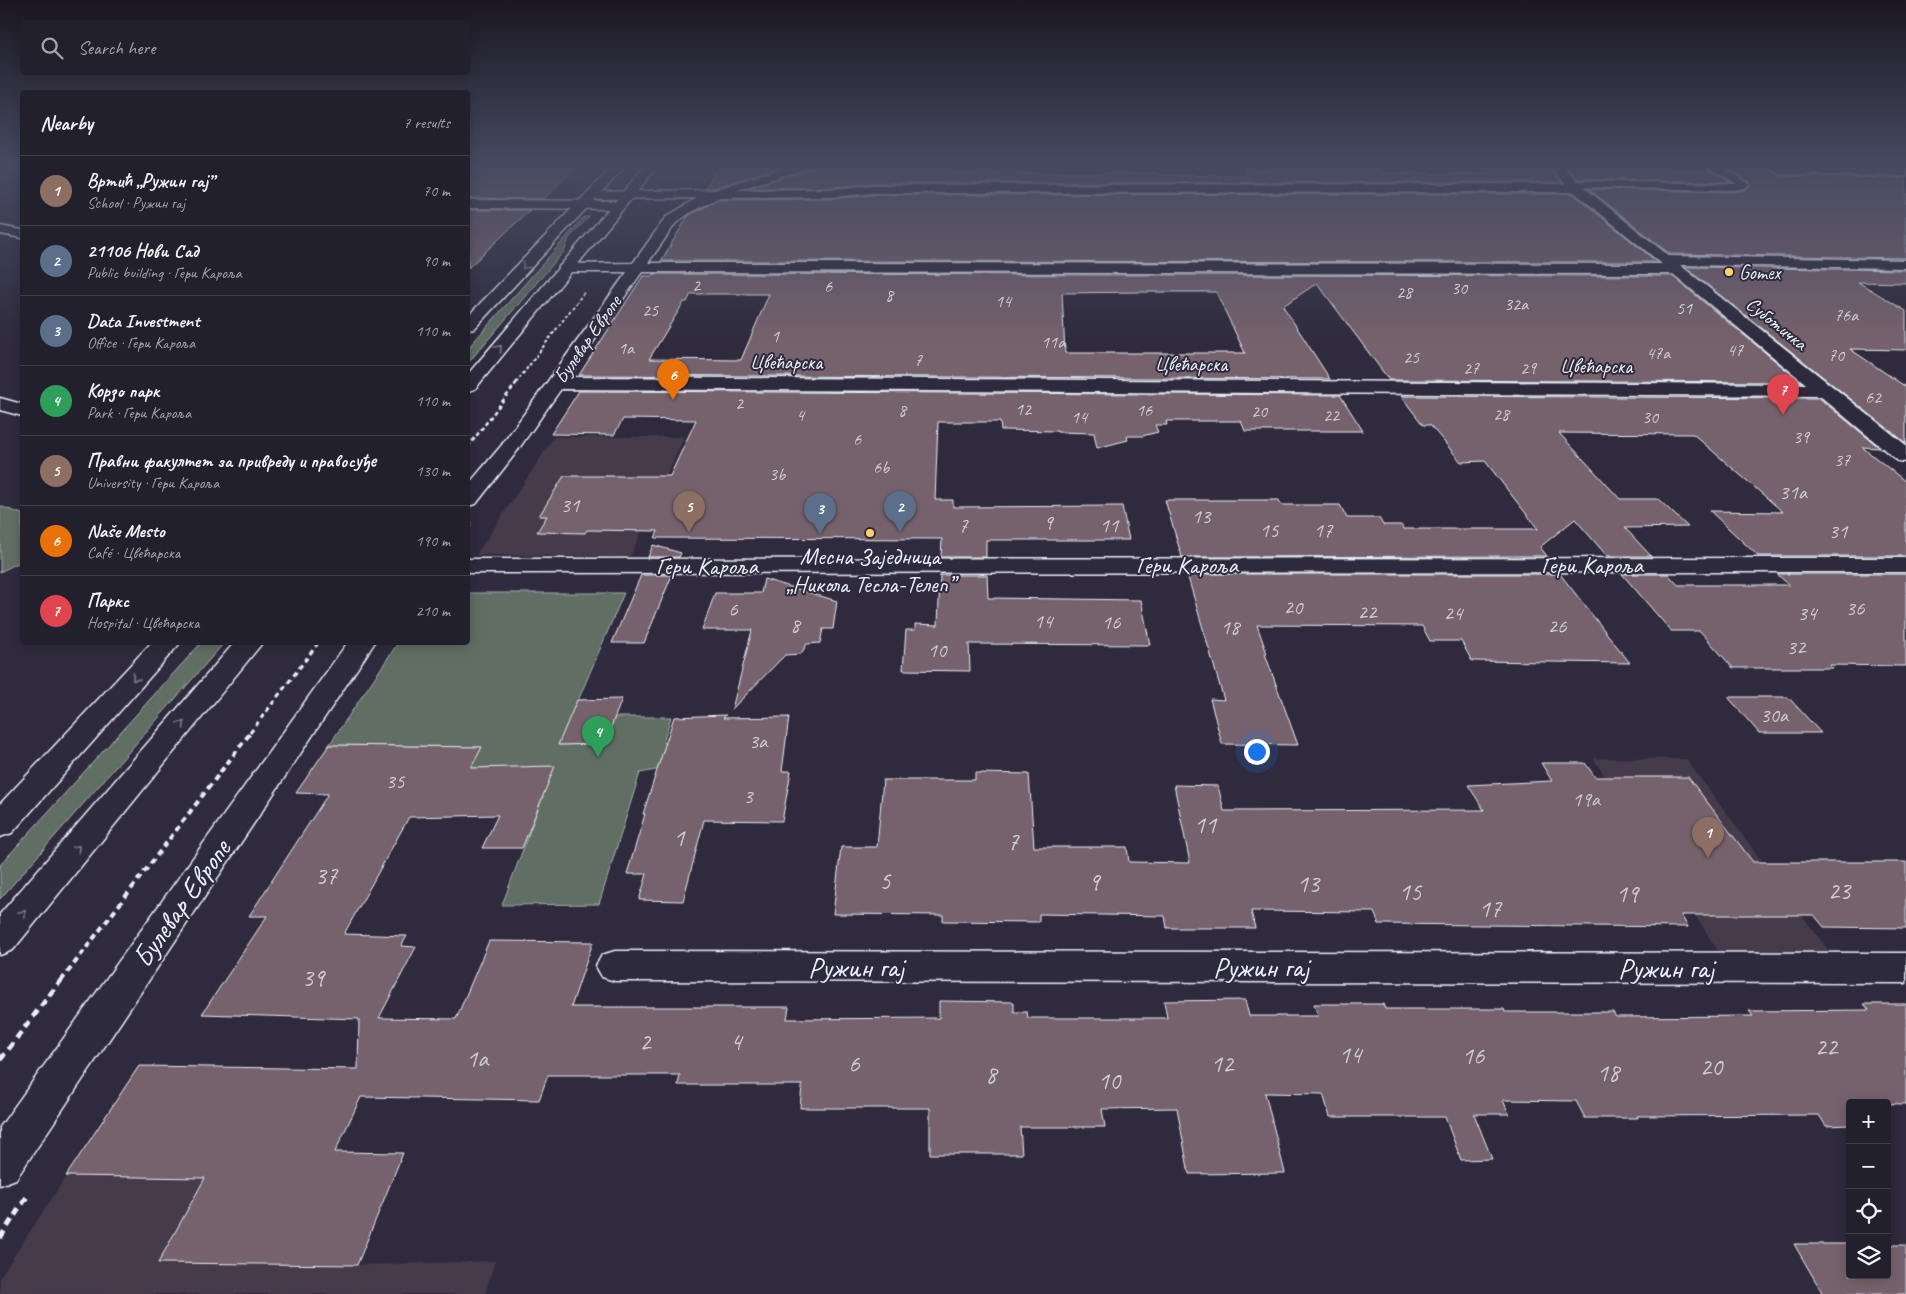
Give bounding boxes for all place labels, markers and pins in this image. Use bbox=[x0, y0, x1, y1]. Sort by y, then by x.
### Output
place label: Gomex bbox=[1739, 260, 1783, 285]
marker: Gomex bbox=[1723, 266, 1735, 278]
pin: 6 bbox=[657, 359, 689, 400]
pin: 7 bbox=[1767, 374, 1799, 415]
pin: 5 bbox=[673, 491, 705, 532]
pin: 2 bbox=[884, 491, 916, 532]
pin: 3 bbox=[804, 493, 836, 534]
marker: Месна Заједница „Никола Тесла-Телеп” bbox=[864, 527, 876, 539]
place label: Месна Заједница „Никола Тесла-Телеп” bbox=[786, 541, 960, 599]
pin: 4 bbox=[582, 716, 614, 757]
pin: 1 bbox=[1692, 817, 1724, 858]

